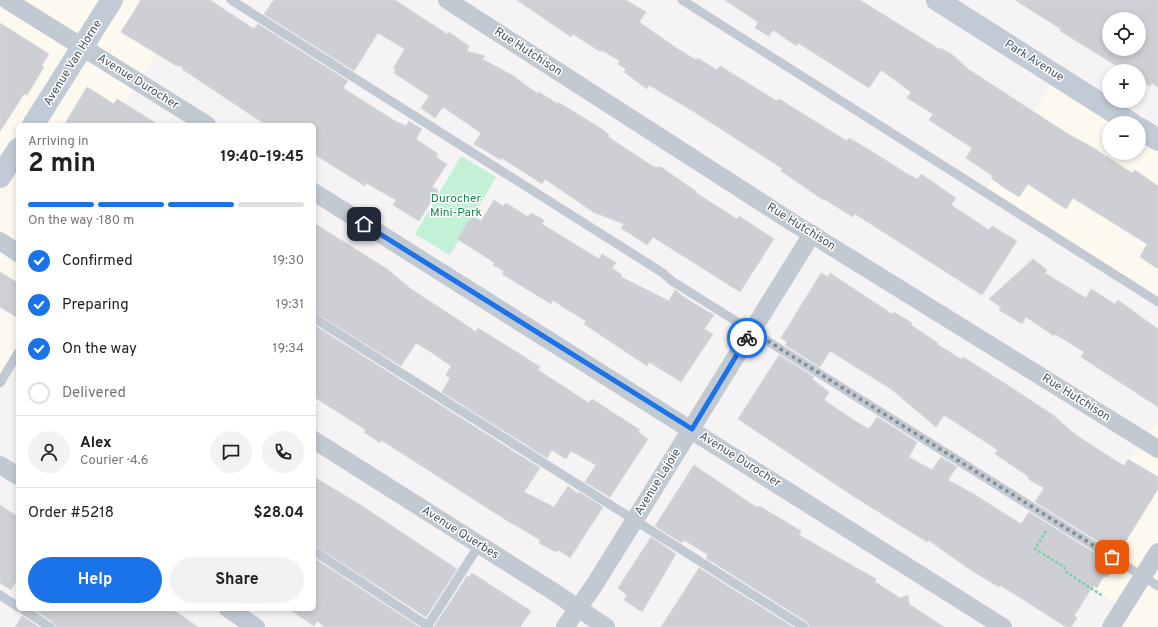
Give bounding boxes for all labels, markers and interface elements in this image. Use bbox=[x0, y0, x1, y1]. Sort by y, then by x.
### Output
map controls bbox=[1102, 12, 1146, 160]
button: locate bbox=[1102, 12, 1146, 56]
street label: Avenue Van Horne bbox=[40, 17, 106, 109]
street label: Rue Hutchison bbox=[491, 24, 565, 80]
street label: Park Avenue bbox=[1001, 36, 1067, 86]
street label: Avenue Durocher bbox=[94, 50, 182, 114]
button: + bbox=[1102, 64, 1146, 108]
button: − bbox=[1102, 116, 1146, 160]
text: Arriving in bbox=[28, 134, 89, 150]
text: 2 min bbox=[28, 148, 96, 181]
text: 19:40–19:45 bbox=[220, 148, 304, 167]
park label: Durocher Mini-Park bbox=[430, 191, 482, 221]
street label: Rue Hutchison bbox=[764, 200, 838, 254]
pin bbox=[347, 207, 381, 241]
text: On the way · 180 m bbox=[28, 213, 134, 229]
icon: home bbox=[353, 213, 375, 235]
icon: check bbox=[28, 250, 50, 272]
text: Confirmed bbox=[62, 252, 133, 271]
text: 19:30 bbox=[272, 253, 304, 269]
icon: check bbox=[28, 294, 50, 316]
text: Preparing bbox=[62, 296, 129, 315]
text: 19:31 bbox=[276, 297, 304, 313]
courier bbox=[727, 318, 767, 358]
icon: bike bbox=[736, 327, 758, 349]
icon: check bbox=[28, 338, 50, 360]
text: On the way bbox=[62, 340, 137, 359]
text: 19:34 bbox=[273, 341, 304, 357]
street label: Rue Hutchison bbox=[1039, 371, 1113, 425]
text: Delivered bbox=[62, 384, 126, 403]
street label: Avenue Durocher bbox=[696, 428, 784, 492]
button: person bbox=[28, 431, 70, 473]
button: chat bbox=[210, 431, 252, 473]
button: phone bbox=[262, 431, 304, 473]
text: Alex bbox=[80, 434, 112, 453]
street label: Avenue Lajoie bbox=[631, 446, 685, 518]
text: Courier · 4.6 bbox=[80, 453, 148, 469]
street label: Avenue Querbes bbox=[418, 503, 502, 563]
text: Order #5218 bbox=[28, 504, 114, 523]
text: $28.04 bbox=[254, 504, 304, 523]
pin bbox=[1095, 540, 1129, 574]
icon: bag bbox=[1101, 546, 1123, 568]
button: Help bbox=[28, 557, 162, 603]
button: Share bbox=[170, 557, 304, 603]

